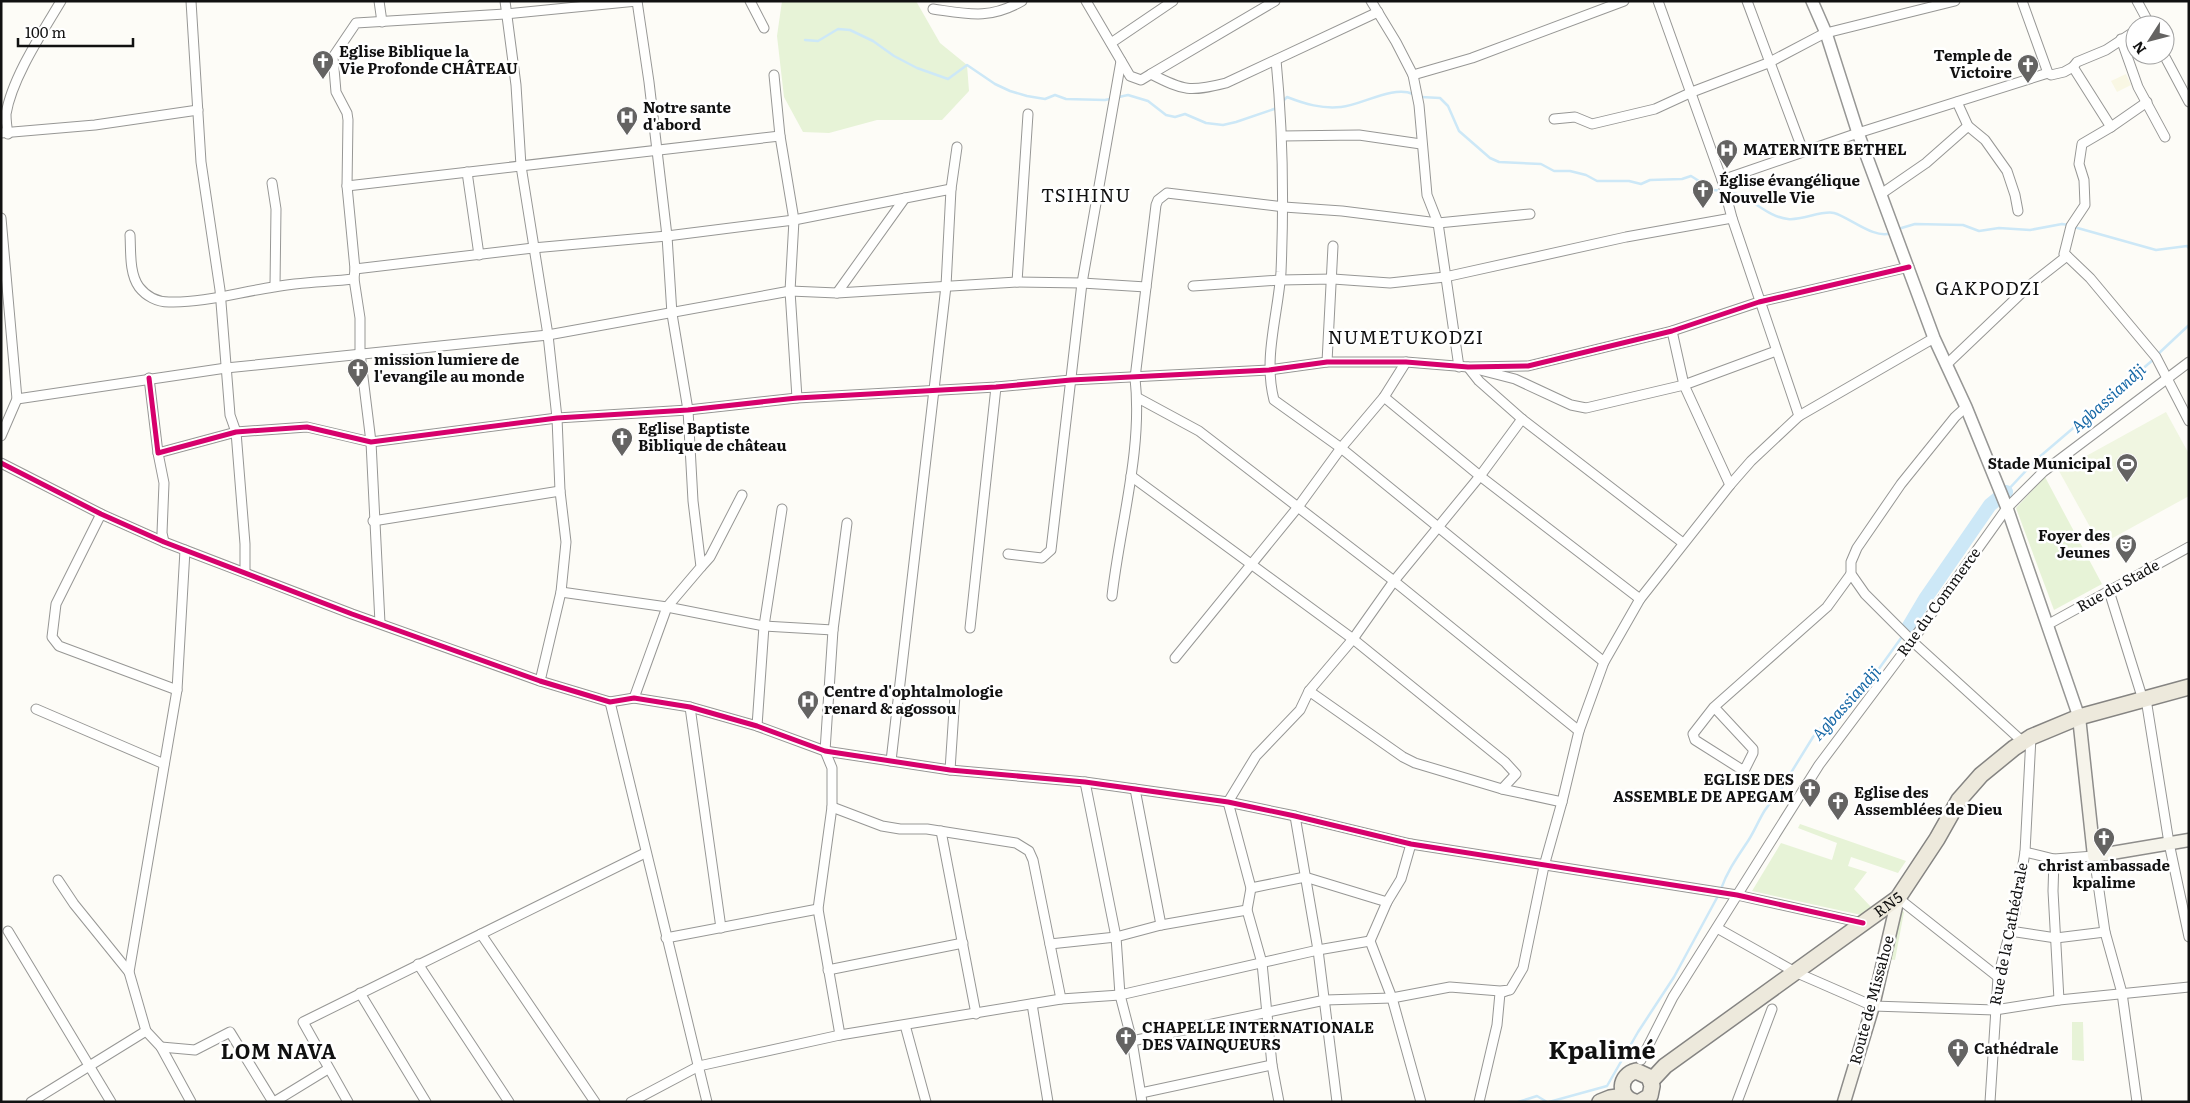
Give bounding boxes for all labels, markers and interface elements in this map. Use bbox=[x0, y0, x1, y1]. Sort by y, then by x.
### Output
scale bar bbox=[18, 15, 132, 47]
north arrow bbox=[2125, 15, 2175, 65]
text: 100 m bbox=[25, 20, 66, 43]
text: N bbox=[2127, 37, 2150, 59]
place label: Eglise Biblique la Vie Profonde CHÂTEAU bbox=[339, 39, 518, 79]
place label: Temple de Victoire bbox=[1934, 43, 2013, 83]
church icon: Eglise Biblique la Vie Profonde CHÂTEAU bbox=[311, 49, 335, 80]
church icon: Temple de Victoire bbox=[2016, 53, 2040, 84]
place label: Notre sante d'abord bbox=[643, 95, 731, 135]
hospital icon: Notre sante d'abord bbox=[615, 105, 639, 136]
place label: MATERNITE BETHEL bbox=[1743, 137, 1907, 160]
hospital icon: MATERNITE BETHEL bbox=[1715, 138, 1739, 169]
place label: Église évangélique Nouvelle Vie bbox=[1719, 168, 1861, 208]
church icon: Église évangélique Nouvelle Vie bbox=[1691, 178, 1715, 209]
district label: TSIHINU bbox=[1041, 181, 1131, 208]
district label: GAKPODZI bbox=[1935, 274, 2041, 301]
district label: NUMETUKODZI bbox=[1328, 323, 1484, 350]
place label: mission lumiere de l'evangile au monde bbox=[374, 347, 525, 387]
church icon: mission lumiere de l'evangile au monde bbox=[346, 357, 370, 388]
water label: Agbassiandji bbox=[2065, 357, 2150, 437]
place label: Eglise Baptiste Biblique de château bbox=[638, 416, 787, 456]
church icon: Eglise Baptiste Biblique de château bbox=[610, 426, 634, 457]
place label: Stade Municipal bbox=[1988, 451, 2112, 474]
sports icon: Stade Municipal bbox=[2115, 452, 2139, 483]
place label: Foyer des Jeunes bbox=[2038, 523, 2111, 563]
theatre icon: Foyer des Jeunes bbox=[2114, 533, 2138, 564]
street label: Rue du Commerce bbox=[1890, 542, 1985, 660]
street label: Rue du Stade bbox=[2072, 552, 2163, 617]
water label: Agbassiandji bbox=[1805, 659, 1886, 745]
place label: Centre d'ophtalmologie renard & agossou bbox=[824, 679, 1003, 719]
hospital icon: Centre d'ophtalmologie renard & agossou bbox=[796, 689, 820, 720]
place label: EGLISE DES ASSEMBLE DE APEGAM bbox=[1613, 767, 1794, 807]
church icon: EGLISE DES ASSEMBLE DE APEGAM bbox=[1798, 777, 1822, 808]
place label: Eglise des Assemblées de Dieu bbox=[1854, 780, 2002, 820]
church icon: Eglise des Assemblées de Dieu bbox=[1826, 790, 1850, 821]
church icon: christ ambassade kpalime bbox=[2092, 826, 2116, 857]
place label: christ ambassade kpalime bbox=[2038, 853, 2171, 893]
street label: Rue de la Cathédrale bbox=[1982, 860, 2033, 1007]
street label: RN5 bbox=[1868, 885, 1907, 922]
street label: Route de Missahoe bbox=[1842, 932, 1899, 1067]
place label: CHAPELLE INTERNATIONALE DES VAINQUEURS bbox=[1142, 1015, 1374, 1055]
church icon: CHAPELLE INTERNATIONALE DES VAINQUEURS bbox=[1114, 1025, 1138, 1056]
district label: Kpalimé bbox=[1548, 1030, 1656, 1067]
district label: LOM NAVA bbox=[221, 1035, 337, 1065]
place label: Cathédrale bbox=[1974, 1036, 2059, 1059]
church icon: Cathédrale bbox=[1946, 1037, 1970, 1068]

